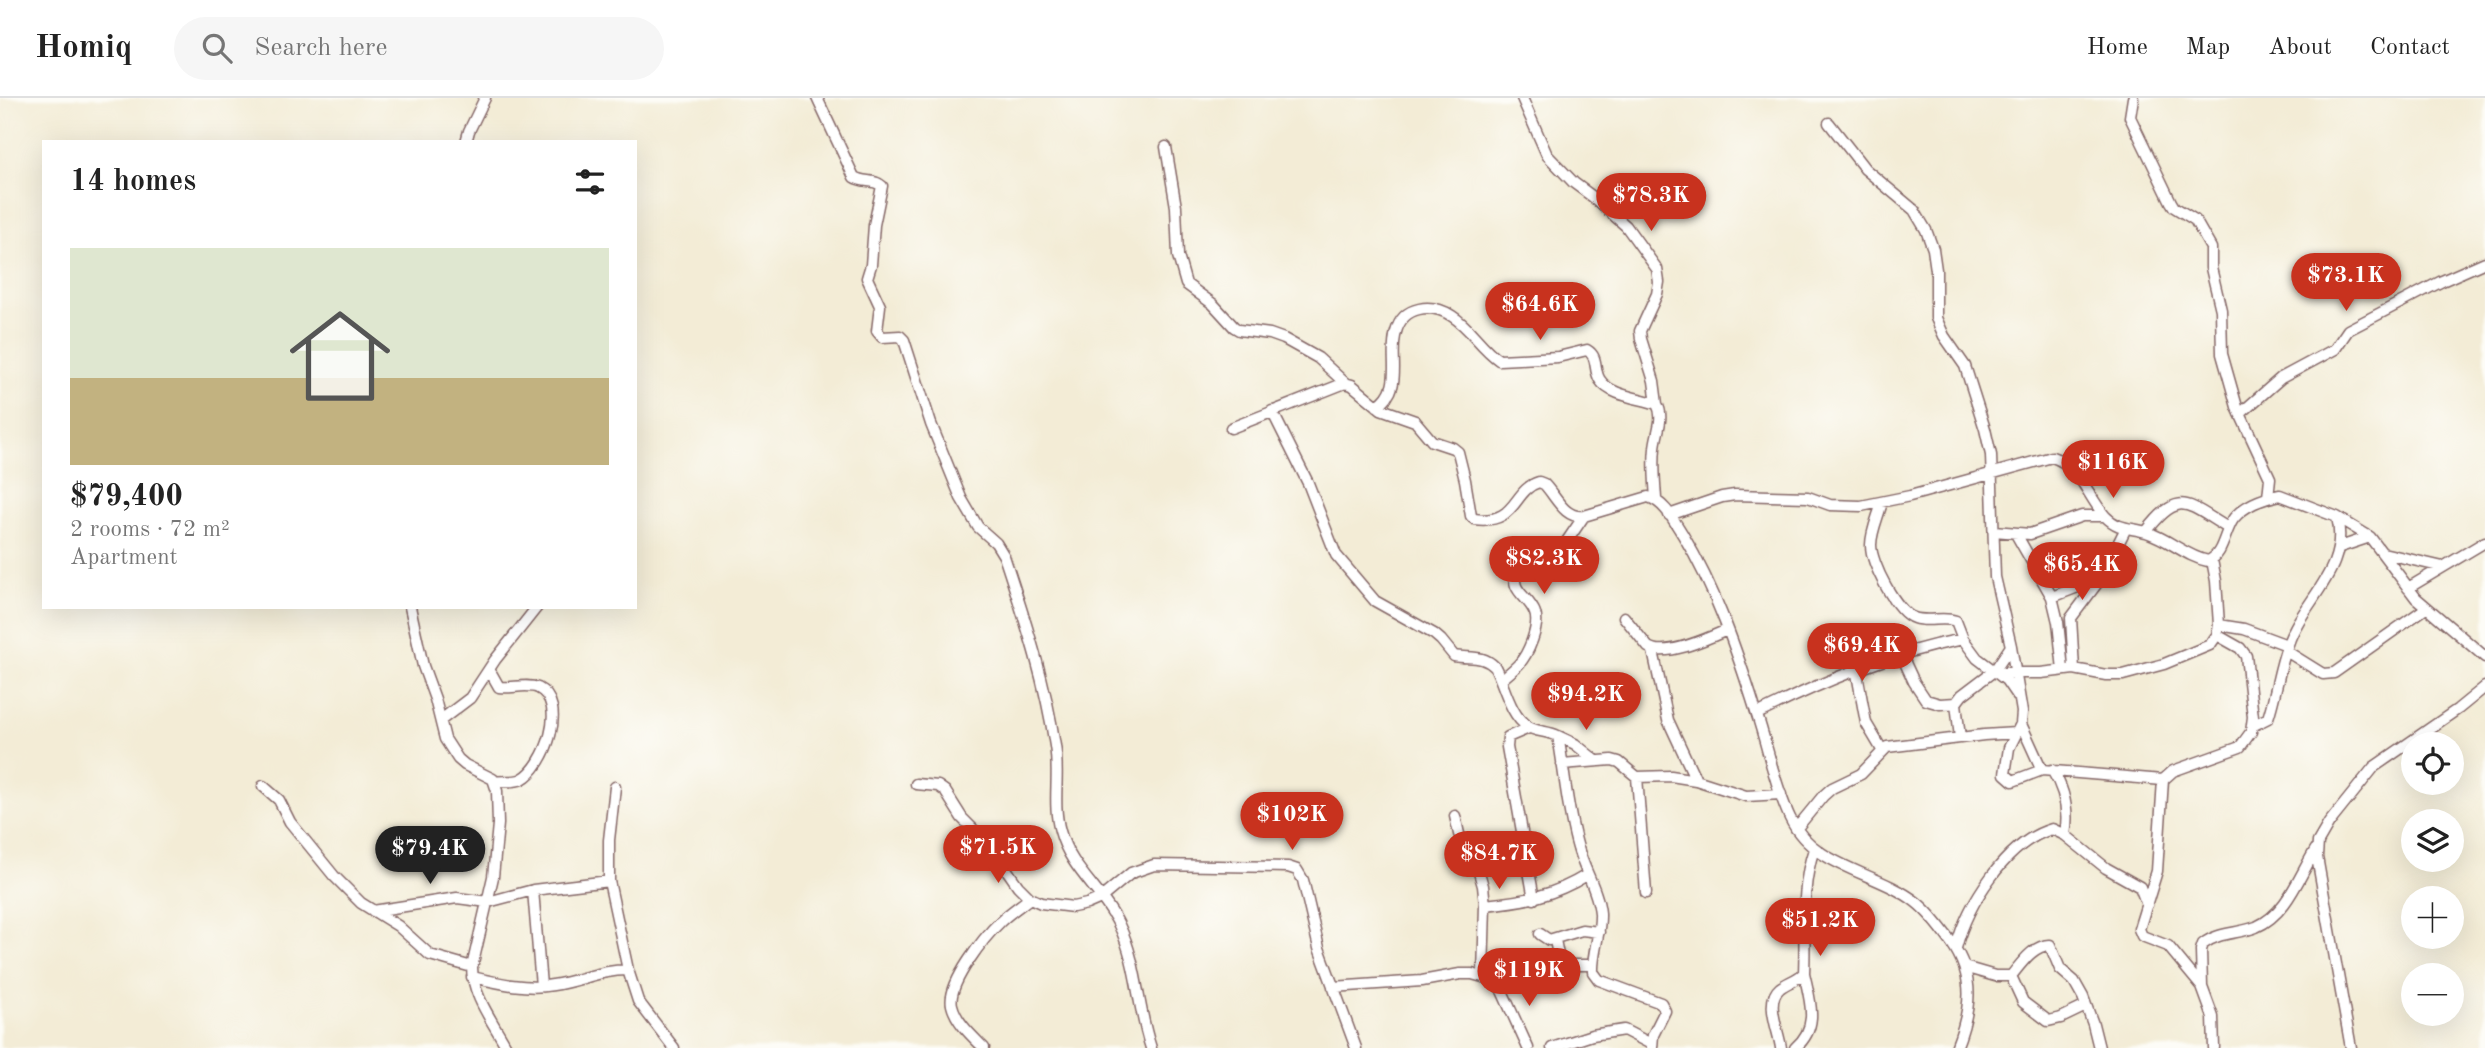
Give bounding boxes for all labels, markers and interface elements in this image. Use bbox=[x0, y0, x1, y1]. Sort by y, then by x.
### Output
search box bbox=[174, 17, 664, 80]
icon: search bbox=[198, 29, 236, 67]
text: Homiq bbox=[35, 32, 132, 65]
text: Search here bbox=[254, 35, 387, 61]
text: Home bbox=[2087, 36, 2148, 60]
text: Map bbox=[2186, 36, 2230, 60]
text: About bbox=[2268, 36, 2332, 60]
text: Contact bbox=[2370, 36, 2450, 60]
icon: filters bbox=[571, 163, 609, 201]
text: 14 homes bbox=[70, 167, 196, 197]
pin: $78.3K bbox=[1594, 174, 1708, 233]
text: $78.3K bbox=[1612, 184, 1690, 207]
pin: $73.1K bbox=[2289, 254, 2403, 313]
text: $73.1K bbox=[2307, 264, 2385, 287]
pin: $64.6K bbox=[1483, 282, 1597, 342]
icon: home bbox=[277, 293, 403, 419]
text: $64.6K bbox=[1501, 293, 1579, 316]
pin: $116K bbox=[2064, 440, 2162, 500]
text: $116K bbox=[2077, 451, 2149, 474]
text: $79,400 bbox=[70, 482, 183, 512]
text: 2 rooms · 72 m² bbox=[70, 518, 230, 541]
pin: $82.3K bbox=[1487, 536, 1601, 596]
pin: $65.4K bbox=[2025, 542, 2139, 602]
text: Apartment bbox=[70, 546, 178, 569]
text: $82.3K bbox=[1505, 547, 1583, 570]
text: $65.4K bbox=[2043, 553, 2121, 576]
pin: $69.4K bbox=[1805, 624, 1919, 683]
text: $69.4K bbox=[1823, 634, 1901, 657]
pin: $94.2K bbox=[1529, 672, 1643, 732]
text: $94.2K bbox=[1547, 683, 1625, 706]
map controls bbox=[2401, 732, 2464, 1026]
button: locate bbox=[2401, 732, 2464, 795]
pin: $102K bbox=[1243, 792, 1341, 852]
text: $102K bbox=[1256, 803, 1328, 826]
button: layers bbox=[2401, 809, 2464, 872]
pin: $79.4K bbox=[373, 826, 487, 886]
pin: $71.5K bbox=[941, 826, 1055, 885]
pin: $84.7K bbox=[1442, 832, 1556, 891]
text: $71.5K bbox=[959, 836, 1037, 859]
text: $79.4K bbox=[391, 837, 469, 860]
text: $84.7K bbox=[1460, 842, 1538, 865]
button: + bbox=[2401, 886, 2464, 949]
pin: $51.2K bbox=[1763, 898, 1877, 958]
text: $51.2K bbox=[1781, 909, 1859, 932]
pin: $119K bbox=[1480, 948, 1578, 1008]
text: $119K bbox=[1493, 959, 1565, 982]
button: − bbox=[2401, 963, 2464, 1026]

